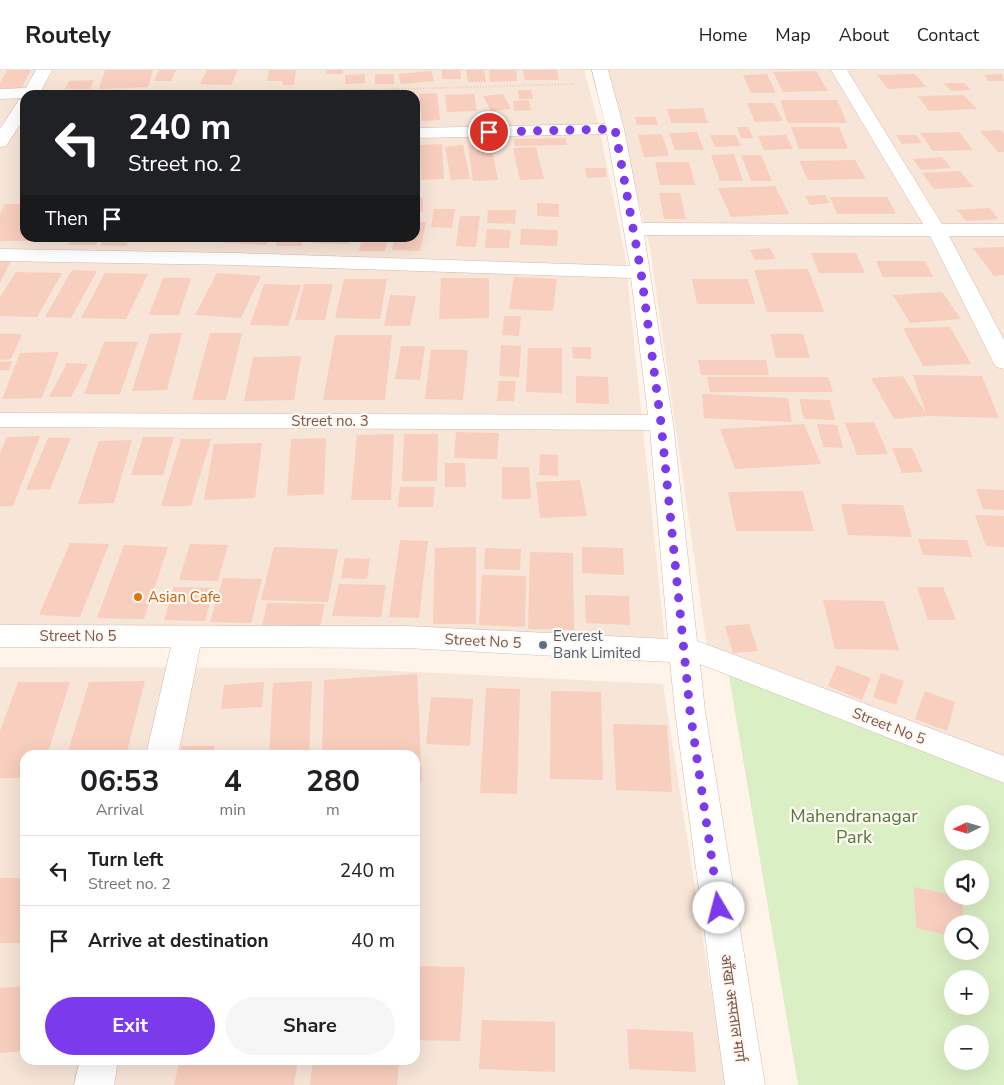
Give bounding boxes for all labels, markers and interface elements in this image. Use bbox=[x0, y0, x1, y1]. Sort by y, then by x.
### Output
text: Routely bbox=[25, 19, 111, 51]
text: Home bbox=[699, 23, 747, 47]
text: Map bbox=[775, 23, 811, 47]
text: About bbox=[839, 23, 889, 47]
text: Contact bbox=[917, 23, 979, 47]
text: 240 m bbox=[128, 104, 231, 151]
icon: left bbox=[45, 110, 110, 175]
pin bbox=[468, 111, 510, 153]
icon: arrive bbox=[475, 118, 503, 146]
text: Street no. 2 bbox=[128, 149, 242, 179]
icon: arrive bbox=[98, 205, 126, 233]
text: Then bbox=[45, 206, 88, 232]
street label: Street no. 3 bbox=[291, 411, 369, 431]
place label: Asian Cafe bbox=[148, 587, 220, 607]
marker: Asian Cafe bbox=[132, 591, 144, 603]
street label: Street No 5 bbox=[39, 626, 117, 646]
place label: Everest Bank Limited bbox=[553, 626, 641, 663]
street label: Street No 5 bbox=[444, 629, 522, 653]
marker: Everest Bank Limited bbox=[537, 639, 549, 651]
street label: Street No 5 bbox=[849, 703, 929, 749]
text: 06:53 bbox=[80, 761, 159, 802]
text: 4 bbox=[224, 761, 242, 802]
text: 280 bbox=[306, 761, 360, 802]
text: Arrival bbox=[96, 799, 144, 821]
text: min bbox=[219, 799, 246, 821]
text: m bbox=[326, 799, 340, 821]
park label: Mahendranagar Park bbox=[790, 804, 918, 849]
north arrow bbox=[944, 805, 989, 850]
map controls bbox=[944, 805, 989, 1070]
text: Turn left bbox=[88, 847, 163, 873]
icon: left bbox=[45, 857, 73, 885]
text: 240 m bbox=[340, 858, 395, 884]
button: sound bbox=[944, 860, 989, 905]
text: Street no. 2 bbox=[88, 873, 171, 895]
position arrow bbox=[692, 881, 744, 933]
button: search bbox=[944, 915, 989, 960]
icon: arrive bbox=[45, 927, 73, 955]
text: Arrive at destination bbox=[88, 928, 269, 954]
text: 40 m bbox=[351, 928, 395, 954]
street label: आँखा अस्पताल मार्ग bbox=[716, 953, 751, 1064]
button: + bbox=[944, 970, 989, 1015]
button: Exit bbox=[45, 997, 215, 1055]
button: Share bbox=[225, 997, 395, 1055]
button: − bbox=[944, 1025, 989, 1070]

